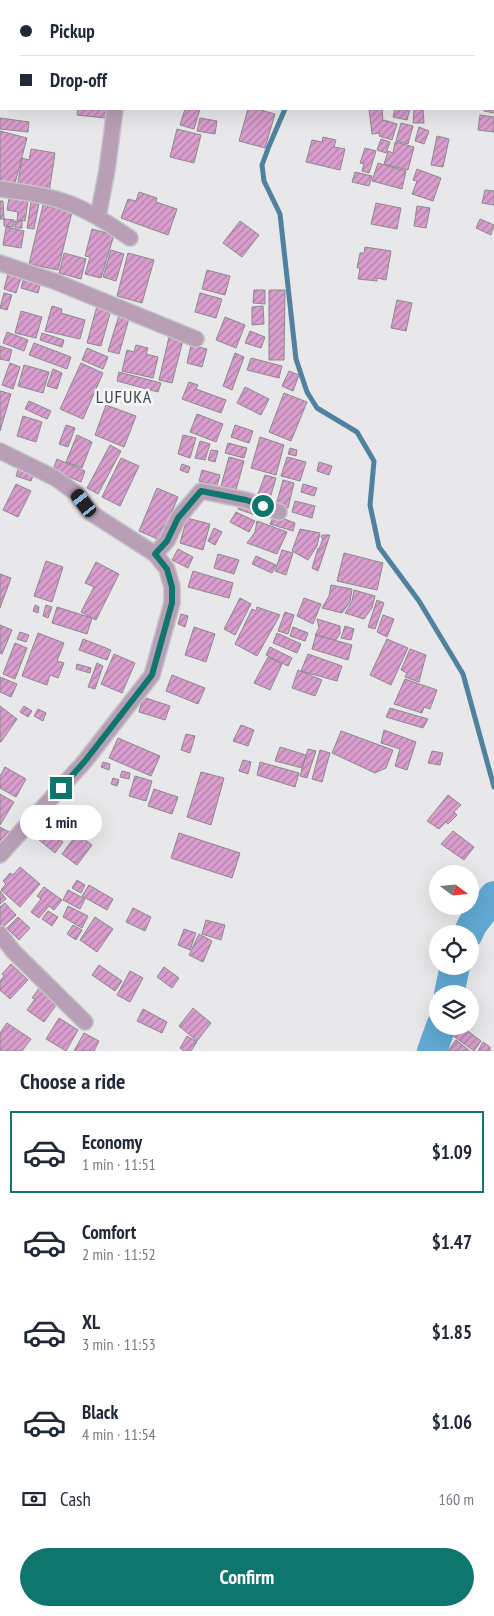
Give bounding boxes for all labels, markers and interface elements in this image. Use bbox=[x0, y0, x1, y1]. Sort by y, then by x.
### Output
text: Pickup bbox=[50, 19, 95, 43]
text: Drop-off bbox=[50, 68, 107, 92]
district label: LUFUKA bbox=[96, 385, 152, 408]
car bbox=[68, 487, 99, 519]
route start bbox=[252, 495, 274, 517]
route end bbox=[50, 777, 72, 799]
callout: 1 min bbox=[20, 806, 102, 840]
text: 1 min bbox=[45, 812, 77, 832]
north arrow bbox=[429, 865, 479, 915]
map controls bbox=[429, 865, 479, 1035]
button: locate bbox=[429, 925, 479, 975]
button: layers bbox=[429, 985, 479, 1035]
text: Choose a ride bbox=[20, 1067, 125, 1095]
icon: car bbox=[22, 1130, 67, 1175]
text: Economy bbox=[82, 1130, 142, 1154]
text: $1.09 bbox=[432, 1140, 472, 1164]
text: 1 min · 11:51 bbox=[82, 1154, 156, 1174]
icon: car bbox=[22, 1220, 67, 1265]
text: Comfort bbox=[82, 1220, 136, 1244]
text: $1.47 bbox=[432, 1230, 472, 1254]
text: 2 min · 11:52 bbox=[82, 1244, 156, 1264]
icon: car bbox=[22, 1310, 67, 1355]
text: XL bbox=[82, 1310, 100, 1334]
text: $1.85 bbox=[432, 1320, 472, 1344]
text: 3 min · 11:53 bbox=[82, 1334, 156, 1354]
icon: car bbox=[22, 1400, 67, 1445]
text: Black bbox=[82, 1400, 118, 1424]
text: $1.06 bbox=[432, 1410, 472, 1434]
text: 4 min · 11:54 bbox=[82, 1424, 156, 1444]
icon: cash bbox=[20, 1485, 48, 1513]
text: Cash bbox=[60, 1487, 91, 1511]
text: 160 m bbox=[439, 1489, 474, 1509]
button: Confirm bbox=[20, 1548, 474, 1606]

